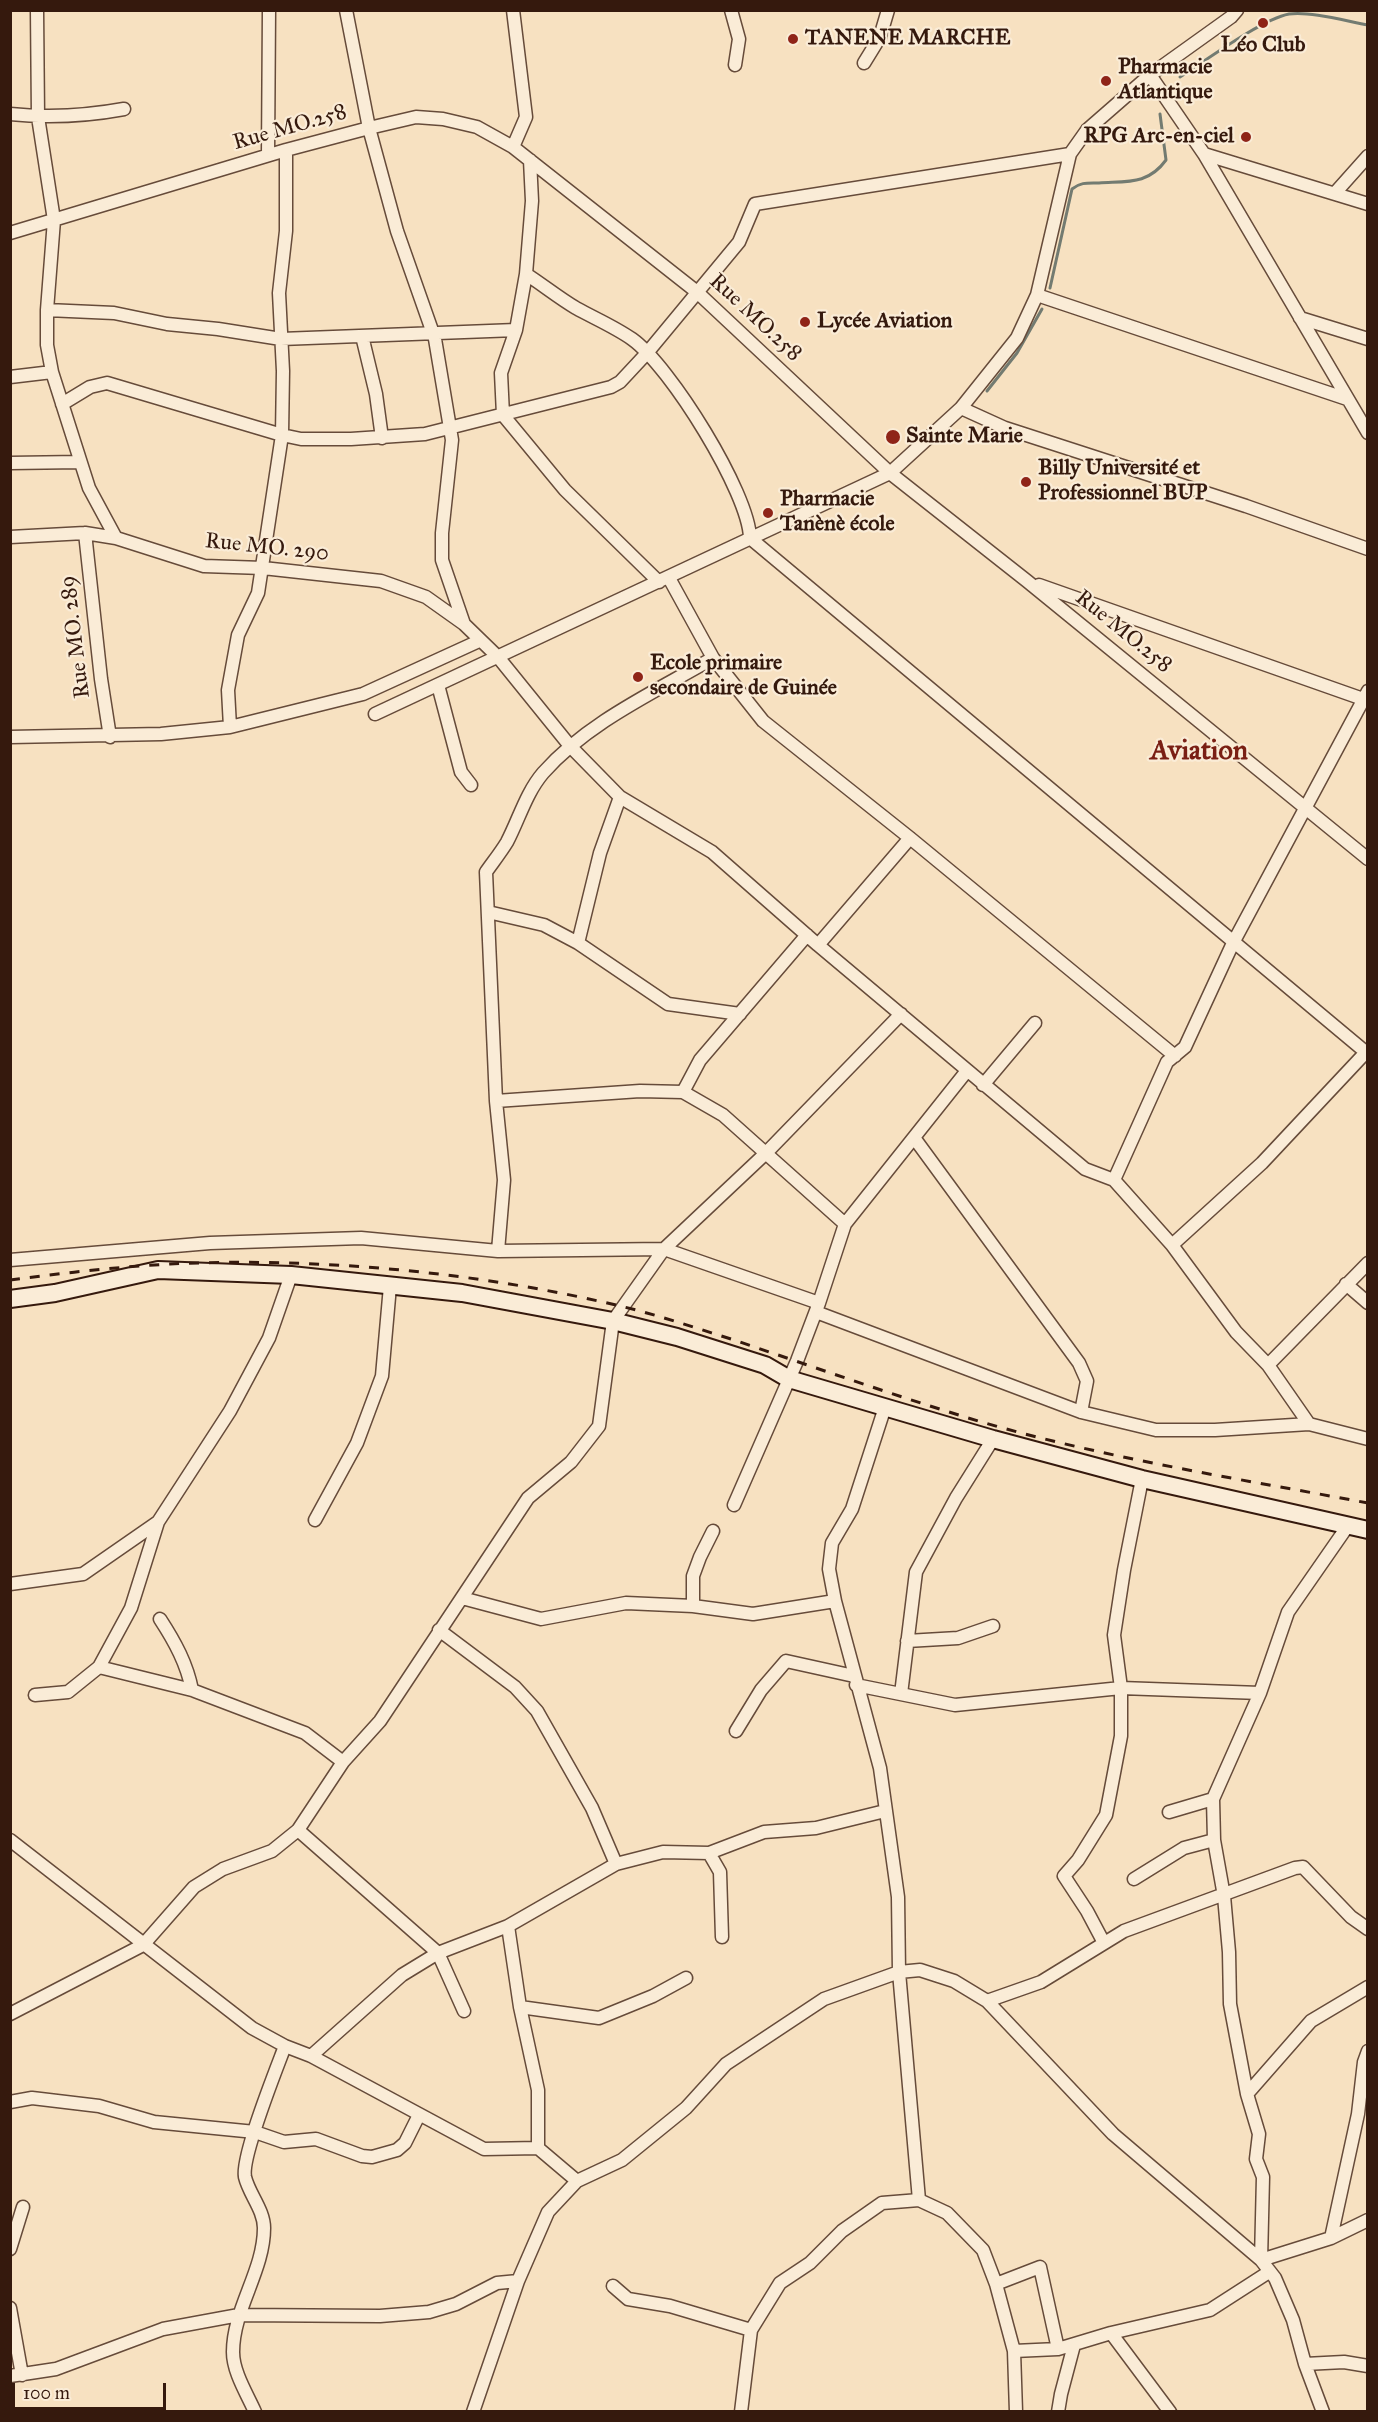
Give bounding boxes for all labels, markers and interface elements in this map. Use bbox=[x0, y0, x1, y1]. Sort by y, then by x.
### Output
marker: Léo Club bbox=[1256, 16, 1270, 30]
place label: TANENE MARCHE bbox=[805, 26, 1010, 52]
marker: TANENE MARCHE bbox=[786, 32, 800, 46]
place label: Léo Club bbox=[1221, 33, 1305, 59]
place label: Pharmacie Atlantique bbox=[1118, 55, 1213, 106]
marker: Pharmacie Atlantique bbox=[1099, 74, 1113, 88]
street label: Rue MO.258 bbox=[230, 99, 350, 157]
place label: RPG Arc-en-ciel bbox=[1083, 124, 1234, 150]
marker: RPG Arc-en-ciel bbox=[1239, 130, 1253, 144]
street label: Rue MO.258 bbox=[703, 268, 807, 368]
place label: Lycée Aviation bbox=[817, 309, 952, 335]
marker: Lycée Aviation bbox=[798, 315, 812, 329]
place label: Sainte Marie bbox=[906, 424, 1023, 450]
marker: Sainte Marie bbox=[884, 428, 902, 446]
place label: Billy Université et Professionnel BUP bbox=[1038, 456, 1207, 508]
marker: Billy Université et Professionnel BUP bbox=[1019, 475, 1033, 489]
place label: Pharmacie Tanènè école bbox=[780, 487, 895, 538]
marker: Pharmacie Tanènè école bbox=[761, 506, 775, 520]
street label: Rue MO. 290 bbox=[204, 528, 330, 568]
street label: Rue MO. 289 bbox=[55, 574, 97, 700]
street label: Rue MO.258 bbox=[1069, 585, 1177, 679]
place label: Ecole primaire secondaire de Guinée bbox=[650, 651, 837, 702]
marker: Ecole primaire secondaire de Guinée bbox=[631, 670, 645, 684]
district label: Aviation bbox=[1150, 735, 1248, 769]
scale bar bbox=[15, 2371, 170, 2409]
text: 100 m bbox=[23, 2382, 70, 2404]

